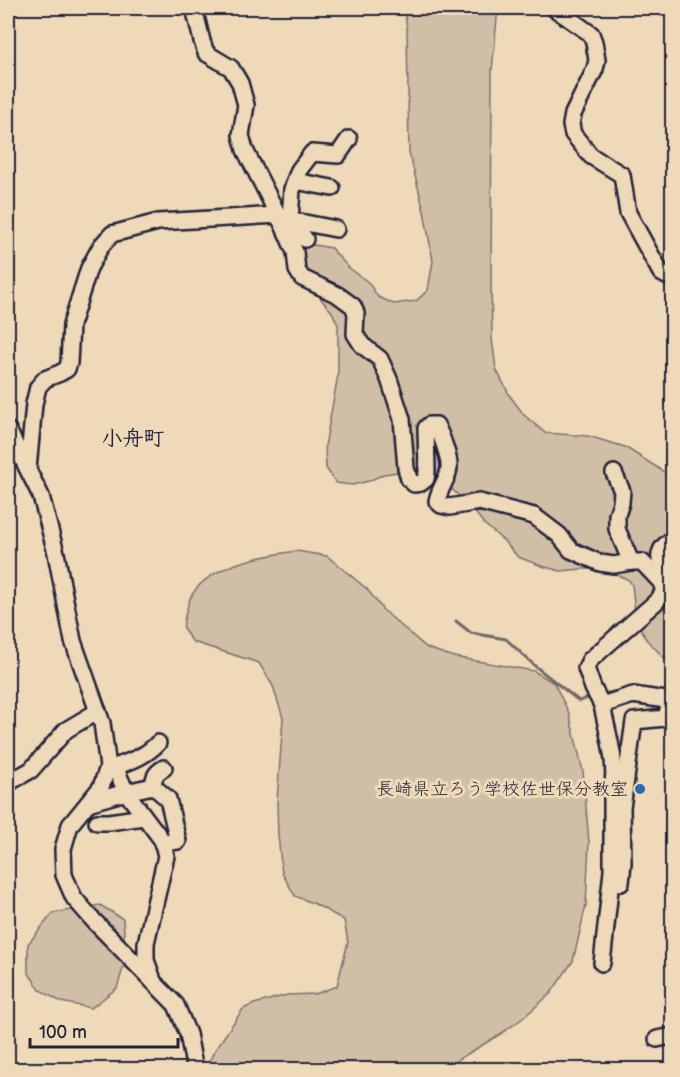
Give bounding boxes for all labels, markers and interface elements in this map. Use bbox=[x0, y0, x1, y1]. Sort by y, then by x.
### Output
district label: 小舟町 bbox=[102, 426, 165, 451]
place label: 長崎県立ろう学校佐世保分教室 bbox=[376, 779, 628, 800]
marker: 長崎県立ろう学校佐世保分教室 bbox=[633, 782, 647, 796]
scale bar bbox=[30, 1011, 178, 1049]
text: 100 m bbox=[39, 1022, 87, 1043]

